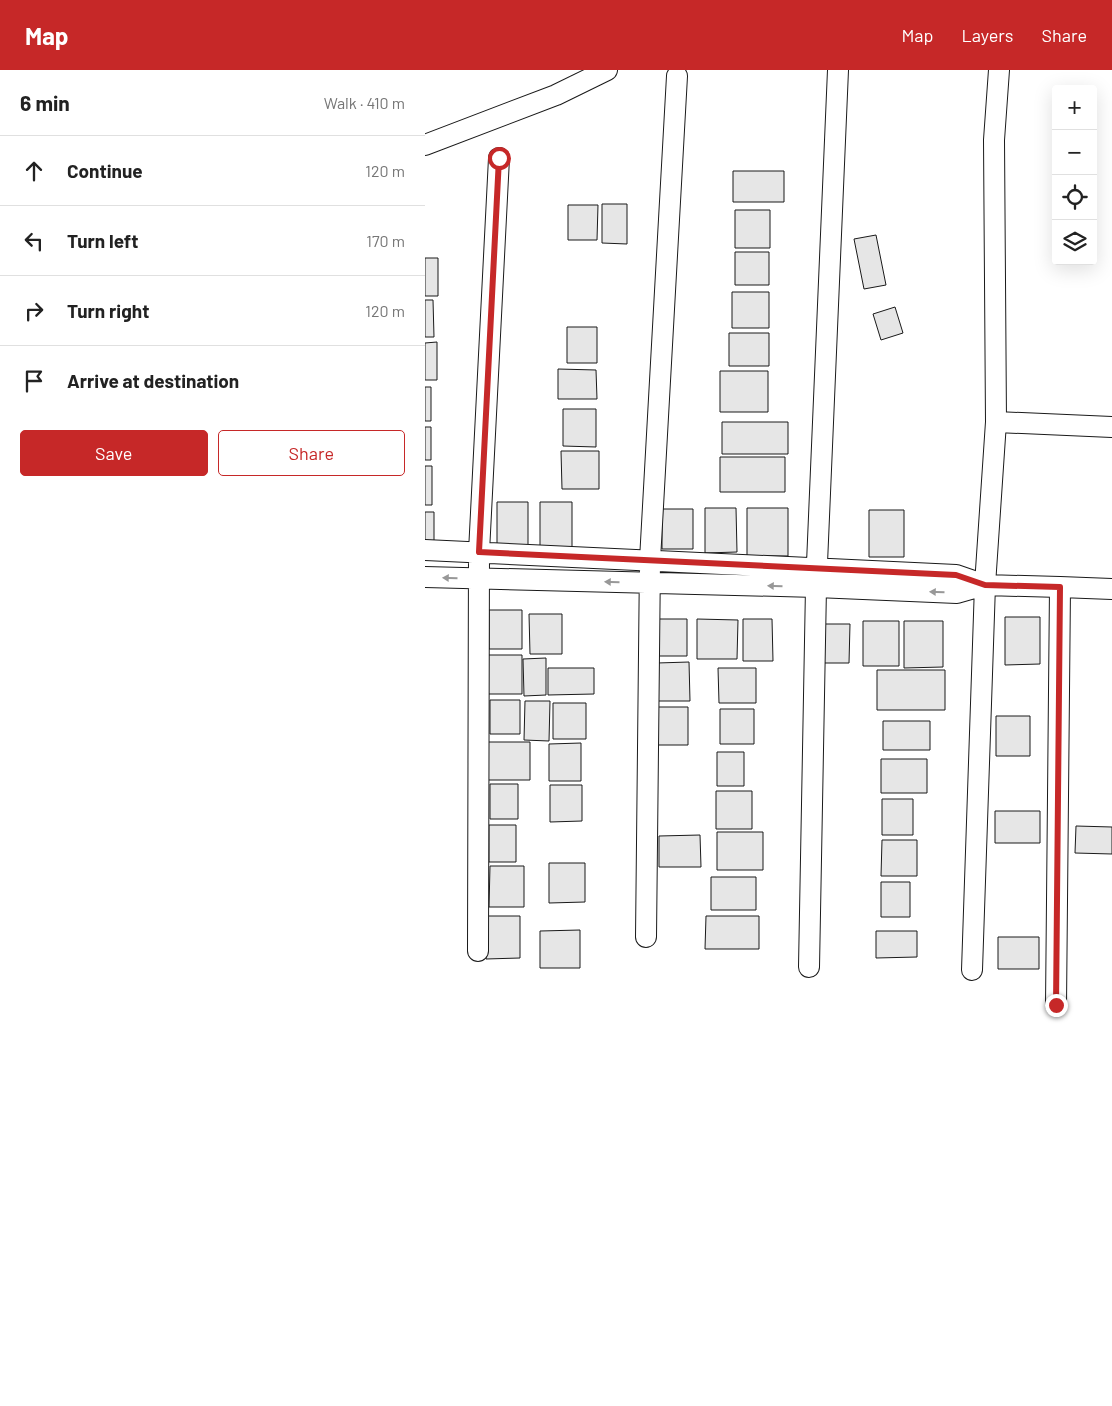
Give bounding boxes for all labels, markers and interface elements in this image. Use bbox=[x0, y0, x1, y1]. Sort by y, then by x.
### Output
text: Map bbox=[25, 21, 68, 50]
text: Map bbox=[901, 24, 933, 46]
text: Layers bbox=[961, 24, 1014, 46]
text: Share bbox=[1042, 24, 1087, 46]
map controls bbox=[1052, 85, 1097, 265]
button: + bbox=[1052, 85, 1097, 130]
text: 6 min bbox=[20, 90, 70, 115]
text: Walk · 410 m bbox=[324, 93, 405, 112]
button: − bbox=[1052, 130, 1097, 175]
route start bbox=[488, 147, 511, 170]
icon: ahead bbox=[20, 157, 48, 185]
text: Continue bbox=[67, 159, 143, 182]
text: 120 m bbox=[365, 161, 405, 180]
button: locate bbox=[1052, 175, 1097, 220]
button: layers bbox=[1052, 220, 1097, 265]
icon: left bbox=[20, 227, 48, 255]
text: Turn left bbox=[67, 229, 138, 252]
text: 170 m bbox=[366, 231, 405, 250]
icon: right bbox=[20, 297, 48, 325]
text: Turn right bbox=[67, 299, 149, 322]
text: 120 m bbox=[365, 301, 405, 320]
icon: arrive bbox=[20, 367, 48, 395]
text: Arrive at destination bbox=[67, 369, 239, 392]
button: Save bbox=[20, 430, 208, 476]
button: Share bbox=[218, 430, 405, 476]
one-way arrow bbox=[442, 574, 458, 582]
one-way arrow bbox=[604, 578, 620, 586]
one-way arrow bbox=[767, 582, 783, 590]
one-way arrow bbox=[929, 588, 945, 596]
route end bbox=[1045, 994, 1068, 1017]

